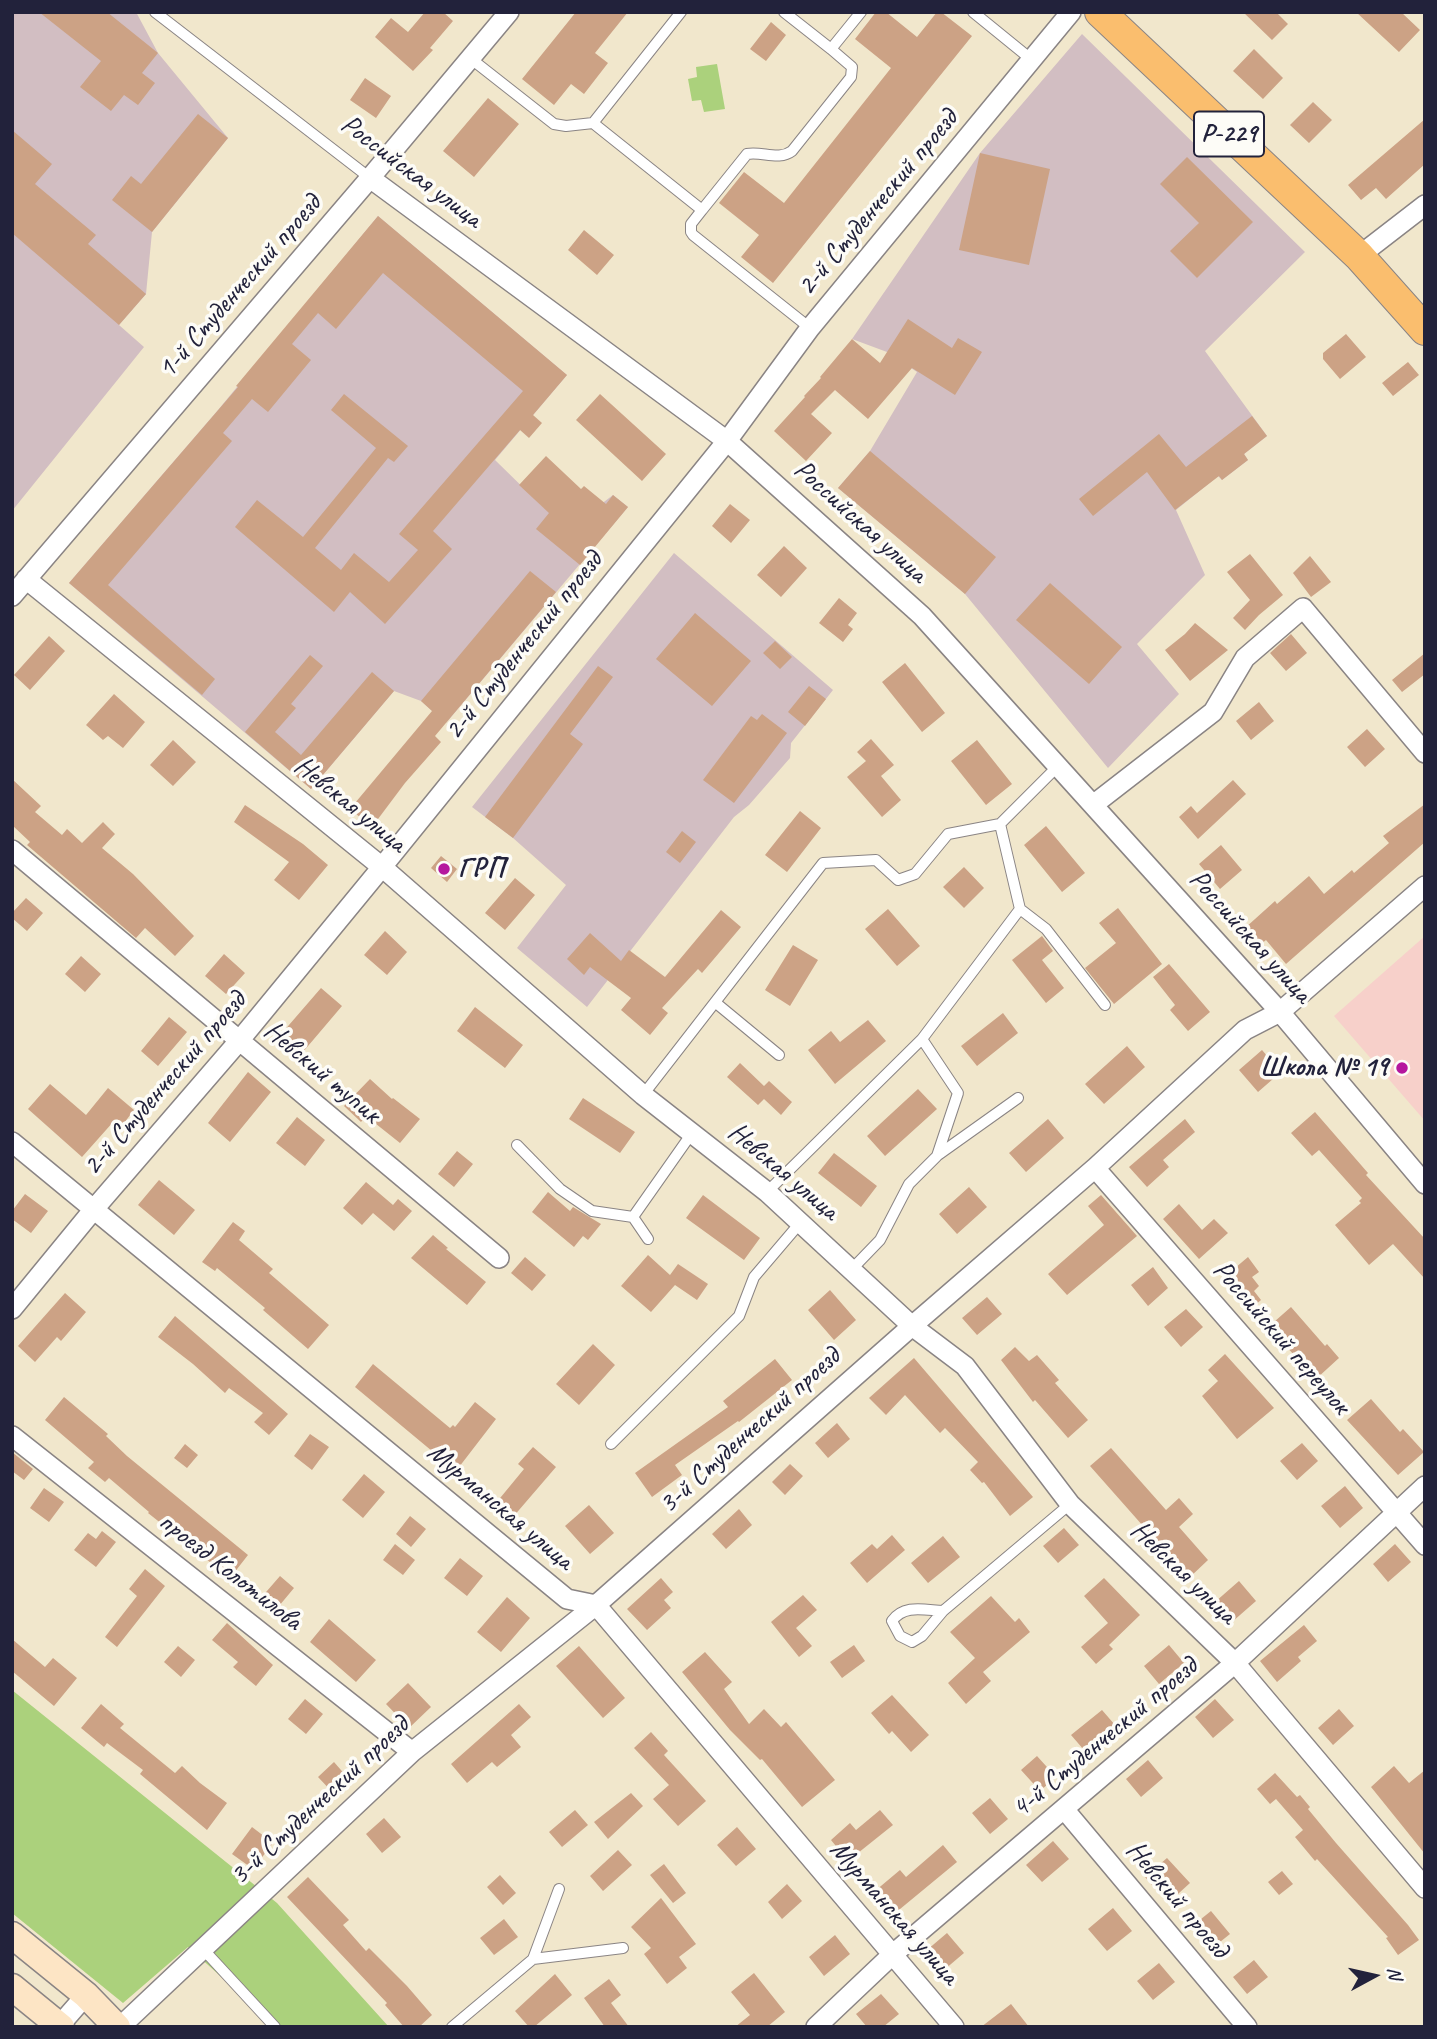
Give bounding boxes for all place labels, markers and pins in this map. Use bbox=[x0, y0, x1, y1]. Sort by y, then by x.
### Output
place label: ГРП bbox=[458, 852, 505, 886]
marker: ГРП bbox=[436, 861, 452, 877]
place label: Школа № 19 bbox=[1260, 1051, 1388, 1085]
marker: Школа № 19 bbox=[1394, 1060, 1410, 1076]

